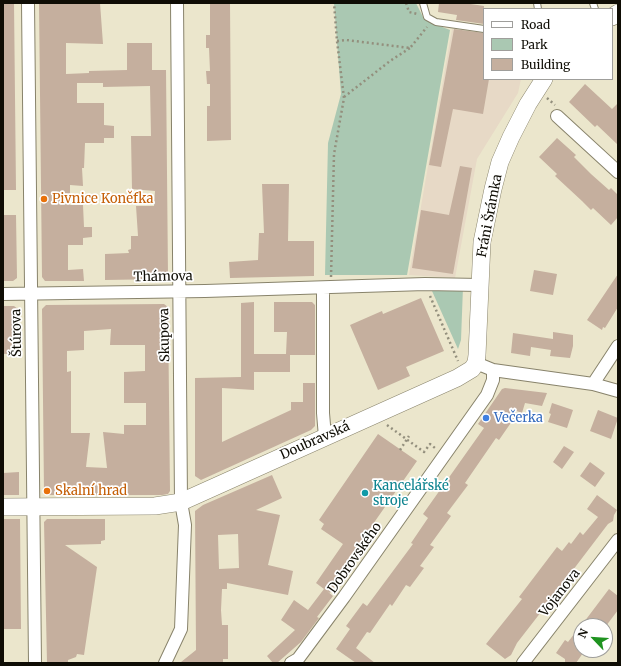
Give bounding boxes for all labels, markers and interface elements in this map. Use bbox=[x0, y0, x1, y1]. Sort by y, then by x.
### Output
legend bbox=[483, 8, 613, 80]
text: Road bbox=[521, 17, 550, 32]
text: Park bbox=[521, 37, 548, 52]
text: Building bbox=[521, 57, 570, 72]
street label: Fráni Šrámka bbox=[474, 173, 506, 259]
place label: Pivnice Koněfka bbox=[52, 191, 153, 207]
marker: Pivnice Koněfka bbox=[39, 194, 49, 204]
street label: Thámova bbox=[133, 269, 193, 285]
street label: Skupova bbox=[157, 308, 173, 362]
street label: Štúrova bbox=[9, 309, 25, 357]
place label: Večerka bbox=[494, 410, 543, 426]
marker: Večerka bbox=[481, 413, 491, 423]
street label: Doubravská bbox=[278, 419, 352, 463]
place label: Kancelářské stroje bbox=[373, 478, 449, 509]
place label: Skalní hrad bbox=[55, 483, 127, 499]
marker: Skalní hrad bbox=[42, 486, 52, 496]
marker: Kancelářské stroje bbox=[360, 488, 370, 498]
street label: Dobrovského bbox=[325, 520, 385, 596]
street label: Vojanova bbox=[536, 566, 584, 620]
north arrow bbox=[573, 618, 613, 658]
text: N bbox=[575, 626, 591, 640]

